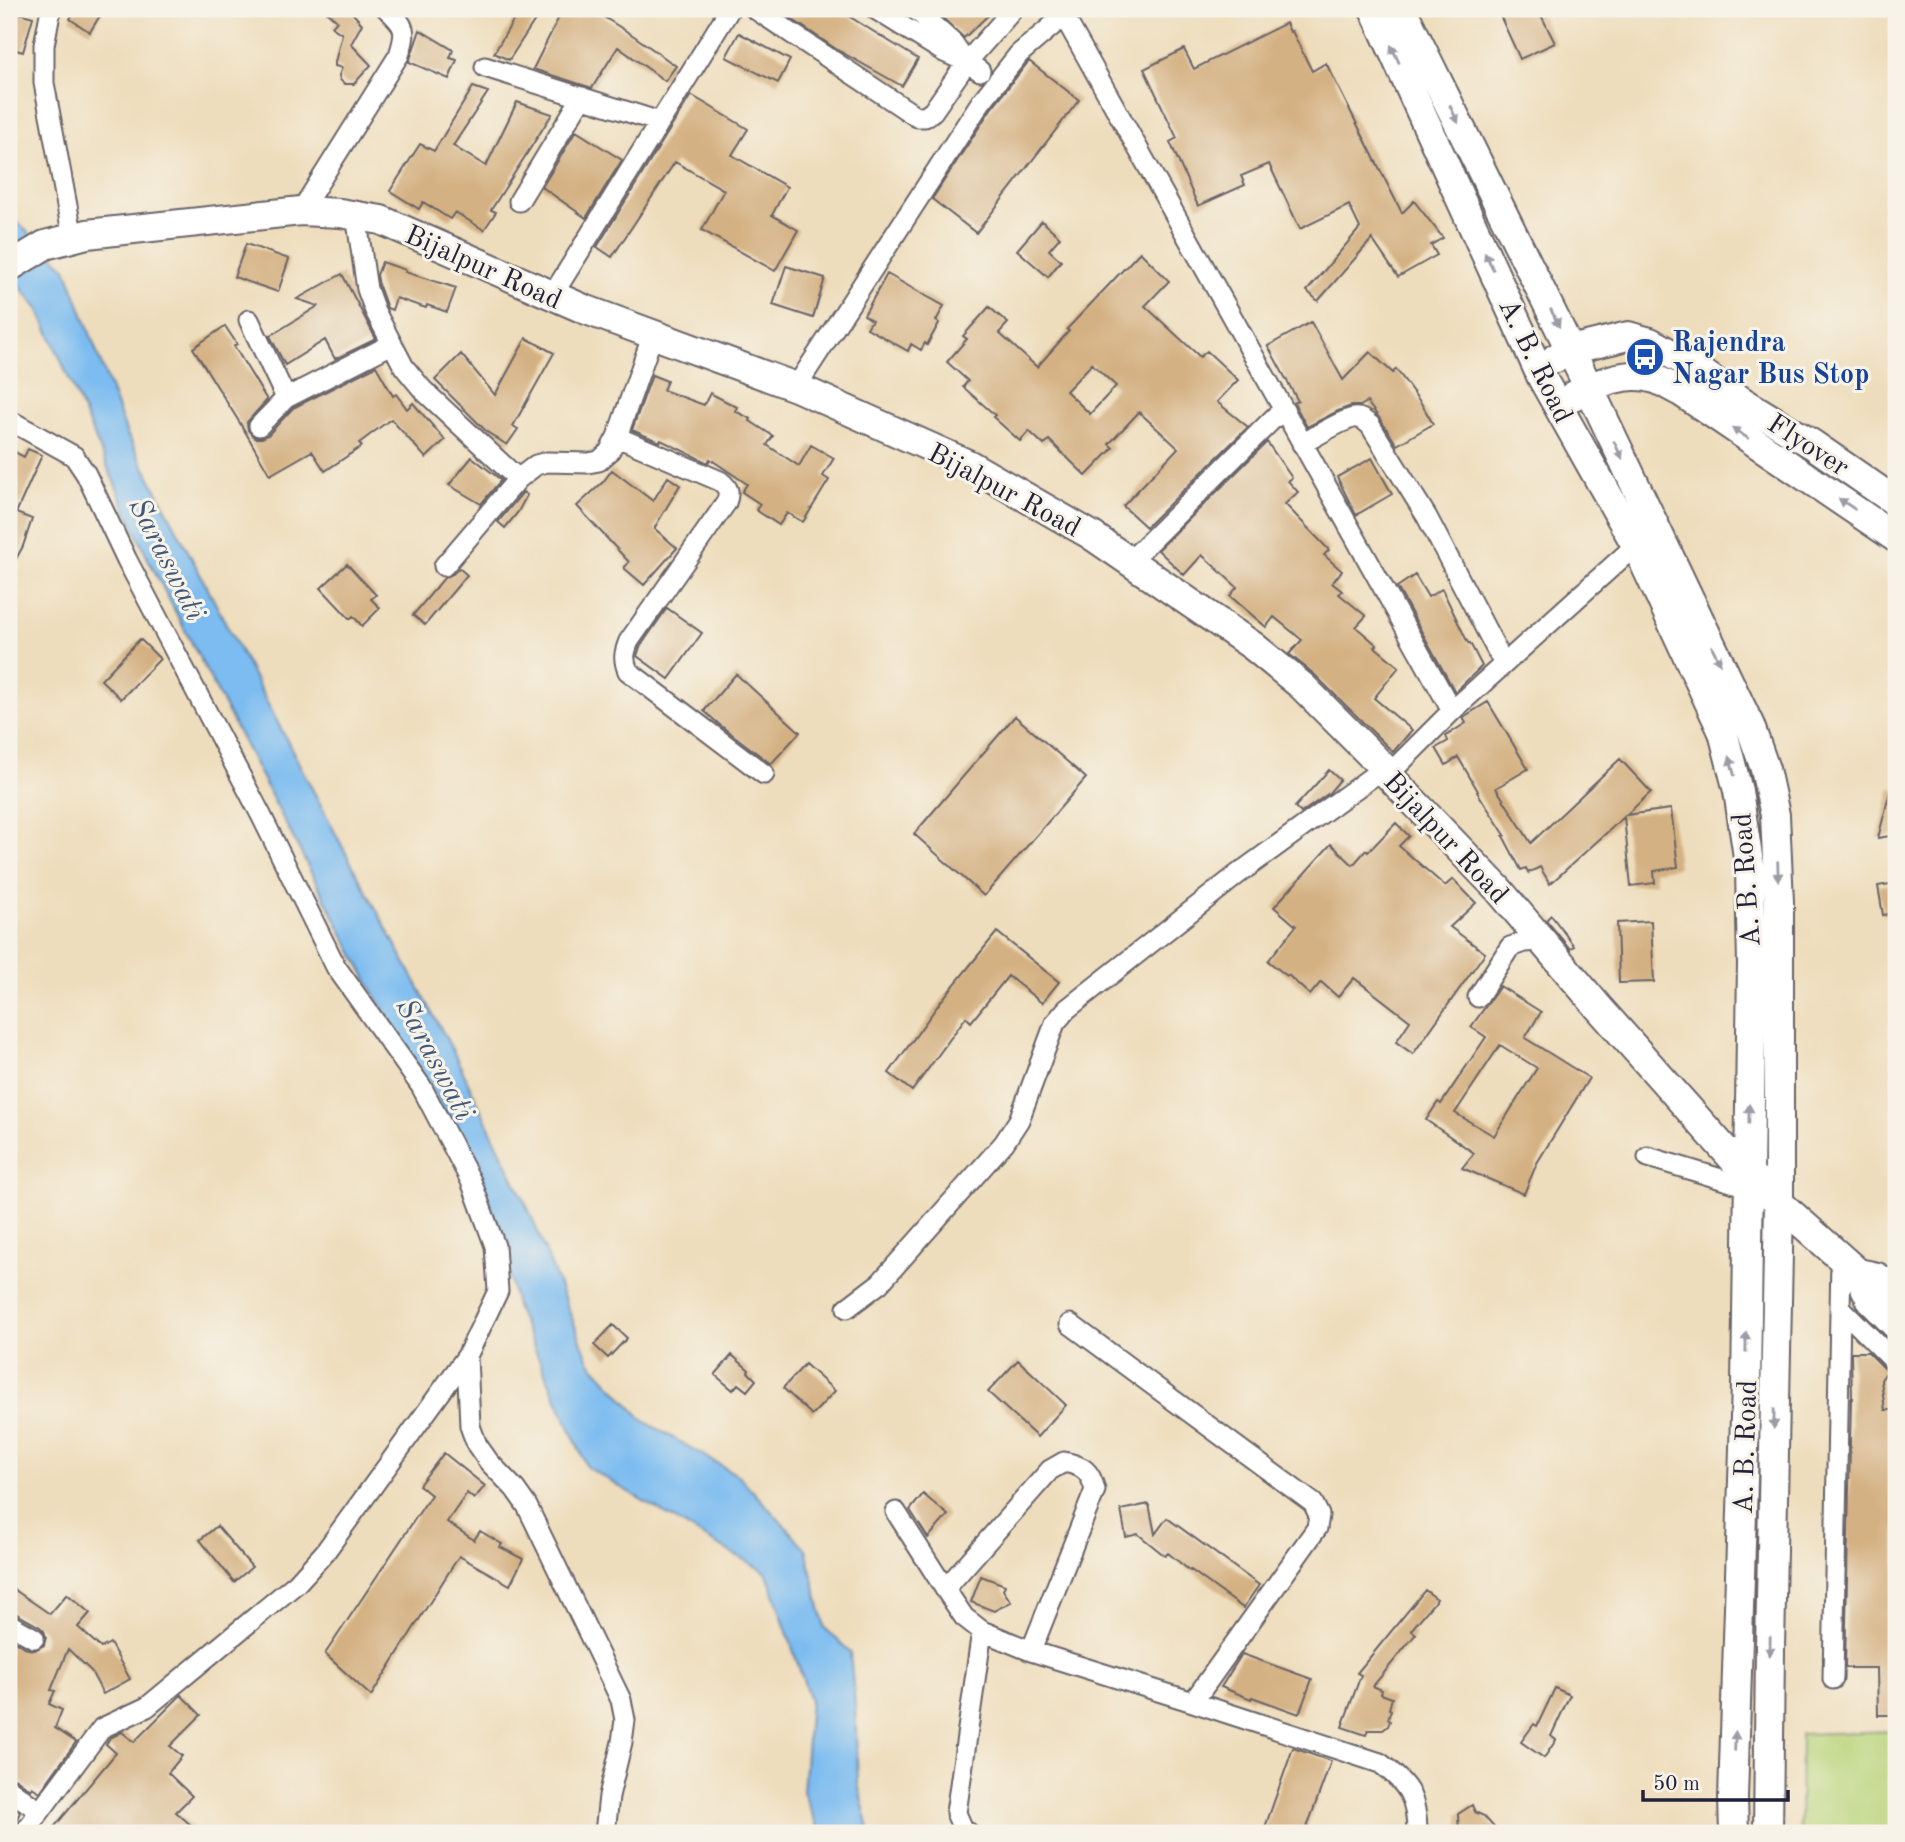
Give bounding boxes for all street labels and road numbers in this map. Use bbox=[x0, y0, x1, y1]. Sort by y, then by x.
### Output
street label: Bijalpur Road bbox=[400, 222, 565, 316]
street label: A. B. Road bbox=[1492, 295, 1576, 428]
street label: Flyover bbox=[1762, 410, 1853, 483]
street label: Bijalpur Road bbox=[923, 440, 1085, 544]
street label: Bijalpur Road bbox=[1377, 768, 1512, 910]
street label: A. B. Road bbox=[1729, 812, 1767, 948]
street label: A. B. Road bbox=[1731, 1379, 1763, 1515]

